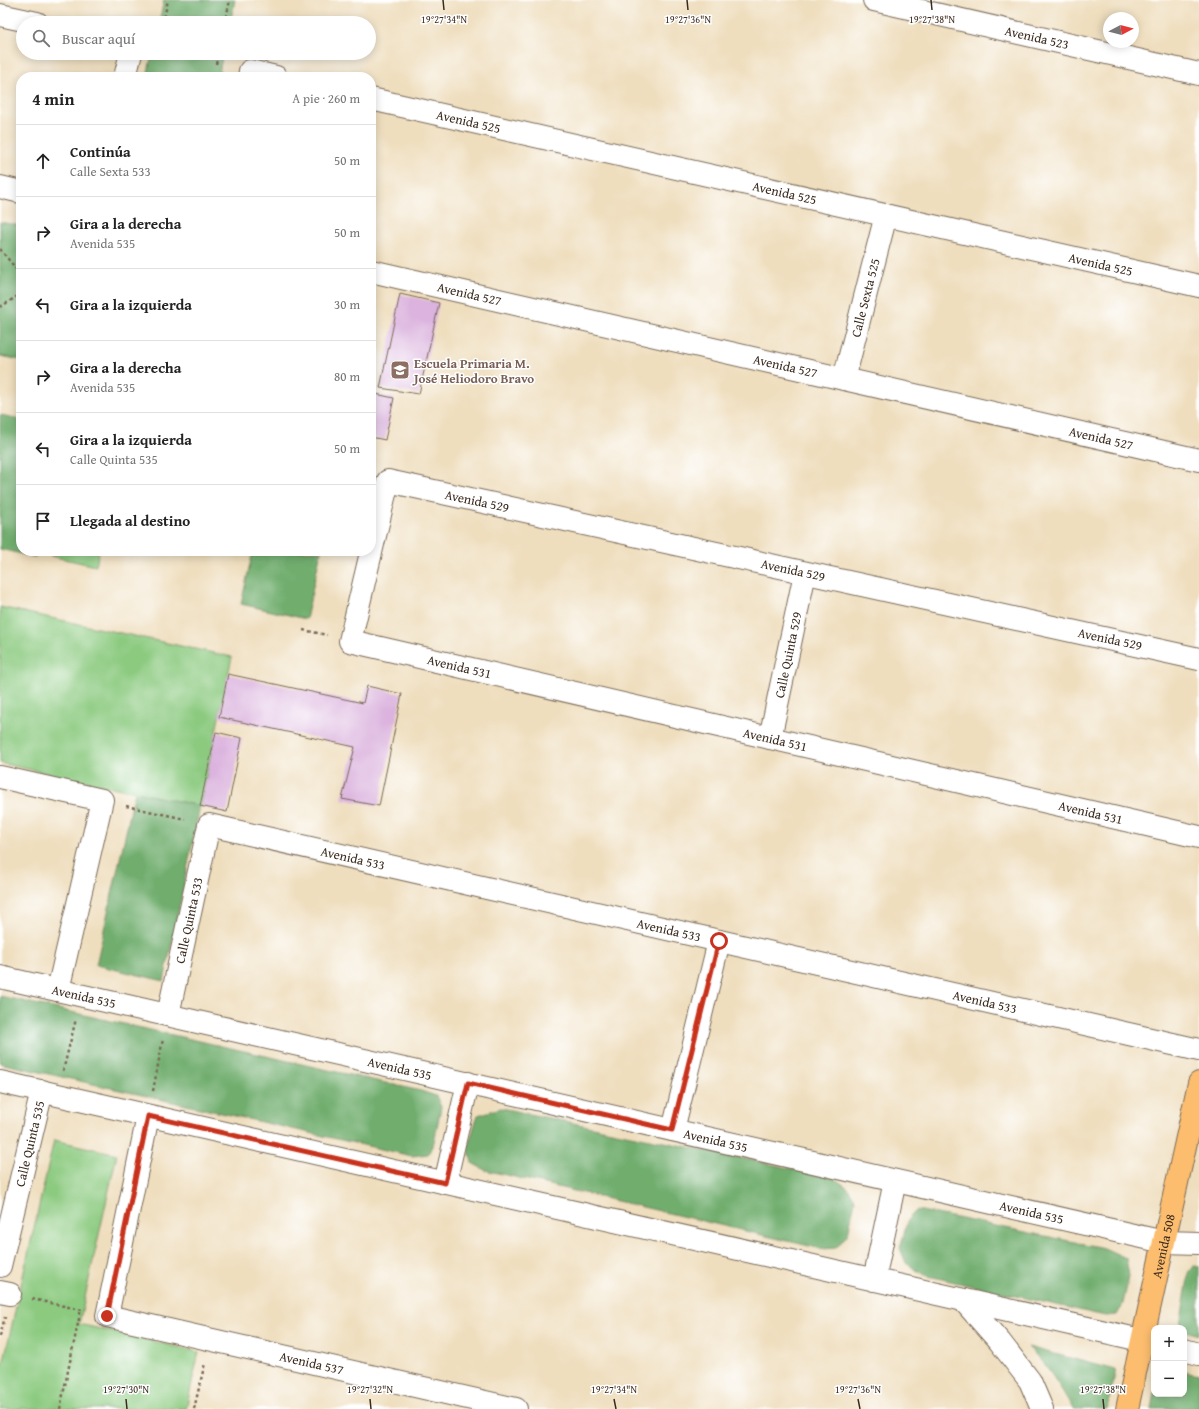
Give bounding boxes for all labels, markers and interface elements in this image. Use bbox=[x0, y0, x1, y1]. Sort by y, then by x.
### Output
text: 19°27'34"N bbox=[421, 12, 467, 27]
text: 19°27'36"N bbox=[665, 12, 711, 27]
text: 19°27'38"N bbox=[909, 12, 955, 27]
north arrow bbox=[1103, 12, 1139, 48]
search box bbox=[16, 16, 376, 60]
street label: Avenida 523 bbox=[1003, 21, 1071, 54]
icon: search bbox=[30, 27, 52, 49]
text: Buscar aquí bbox=[62, 28, 135, 49]
text: 4 min bbox=[32, 86, 74, 111]
text: A pie · 260 m bbox=[292, 89, 360, 108]
street label: Avenida 525 bbox=[435, 105, 502, 137]
text: Continúa bbox=[70, 141, 131, 162]
icon: ahead bbox=[32, 150, 54, 172]
text: 50 m bbox=[334, 151, 360, 170]
text: Calle Sexta 533 bbox=[70, 162, 151, 181]
street label: Avenida 525 bbox=[751, 176, 819, 209]
text: Gira a la derecha bbox=[70, 213, 181, 234]
icon: right bbox=[32, 222, 54, 244]
text: 50 m bbox=[334, 223, 360, 242]
text: Avenida 535 bbox=[70, 234, 135, 253]
street label: Avenida 525 bbox=[1067, 247, 1135, 280]
street label: Calle Sexta 525 bbox=[846, 256, 884, 339]
street label: Avenida 527 bbox=[436, 277, 503, 310]
icon: left bbox=[32, 294, 54, 316]
text: Gira a la izquierda bbox=[70, 294, 192, 315]
text: 30 m bbox=[334, 295, 360, 314]
street label: Avenida 527 bbox=[751, 349, 819, 382]
place label: Escuela Primaria M. José Heliodoro Bravo bbox=[412, 354, 534, 388]
text: Gira a la derecha bbox=[70, 357, 181, 378]
school or university icon: Escuela Primaria M. José Heliodoro Bravo bbox=[389, 359, 411, 381]
icon: right bbox=[32, 366, 54, 388]
text: 80 m bbox=[334, 367, 360, 386]
text: Avenida 535 bbox=[70, 378, 135, 397]
street label: Avenida 527 bbox=[1067, 421, 1135, 454]
text: Gira a la izquierda bbox=[70, 429, 192, 450]
icon: left bbox=[32, 438, 54, 460]
text: 50 m bbox=[334, 439, 360, 458]
text: Calle Quinta 535 bbox=[70, 450, 158, 469]
street label: Avenida 529 bbox=[443, 485, 511, 517]
icon: arrive bbox=[32, 510, 54, 532]
text: Llegada al destino bbox=[70, 510, 190, 531]
street label: Avenida 529 bbox=[759, 554, 827, 586]
street label: Calle Quinta 529 bbox=[769, 610, 806, 700]
street label: Avenida 529 bbox=[1076, 623, 1144, 655]
street label: Avenida 531 bbox=[425, 650, 493, 683]
street label: Avenida 531 bbox=[741, 723, 809, 756]
street label: Avenida 531 bbox=[1057, 795, 1125, 829]
street label: Avenida 533 bbox=[319, 841, 387, 874]
street label: Calle Quinta 533 bbox=[170, 875, 207, 965]
street label: Avenida 533 bbox=[635, 913, 703, 946]
route start bbox=[710, 932, 728, 950]
street label: Avenida 535 bbox=[50, 980, 118, 1013]
street label: Avenida 533 bbox=[951, 985, 1019, 1018]
street label: Avenida 535 bbox=[366, 1052, 434, 1085]
street label: Calle Quinta 535 bbox=[10, 1099, 49, 1188]
street label: Avenida 535 bbox=[682, 1123, 750, 1156]
street label: Avenida 535 bbox=[998, 1195, 1066, 1228]
street label: Avenida 508 bbox=[1147, 1212, 1179, 1280]
route end bbox=[98, 1307, 116, 1325]
map controls bbox=[1151, 1325, 1187, 1397]
button: + bbox=[1151, 1325, 1187, 1361]
street label: Avenida 537 bbox=[278, 1346, 346, 1379]
button: − bbox=[1151, 1361, 1187, 1397]
text: 19°27'30"N bbox=[103, 1382, 149, 1397]
text: 19°27'32"N bbox=[347, 1382, 393, 1397]
text: 19°27'34"N bbox=[591, 1382, 637, 1397]
text: 19°27'36"N bbox=[835, 1382, 881, 1397]
text: 19°27'38"N bbox=[1080, 1382, 1126, 1397]

